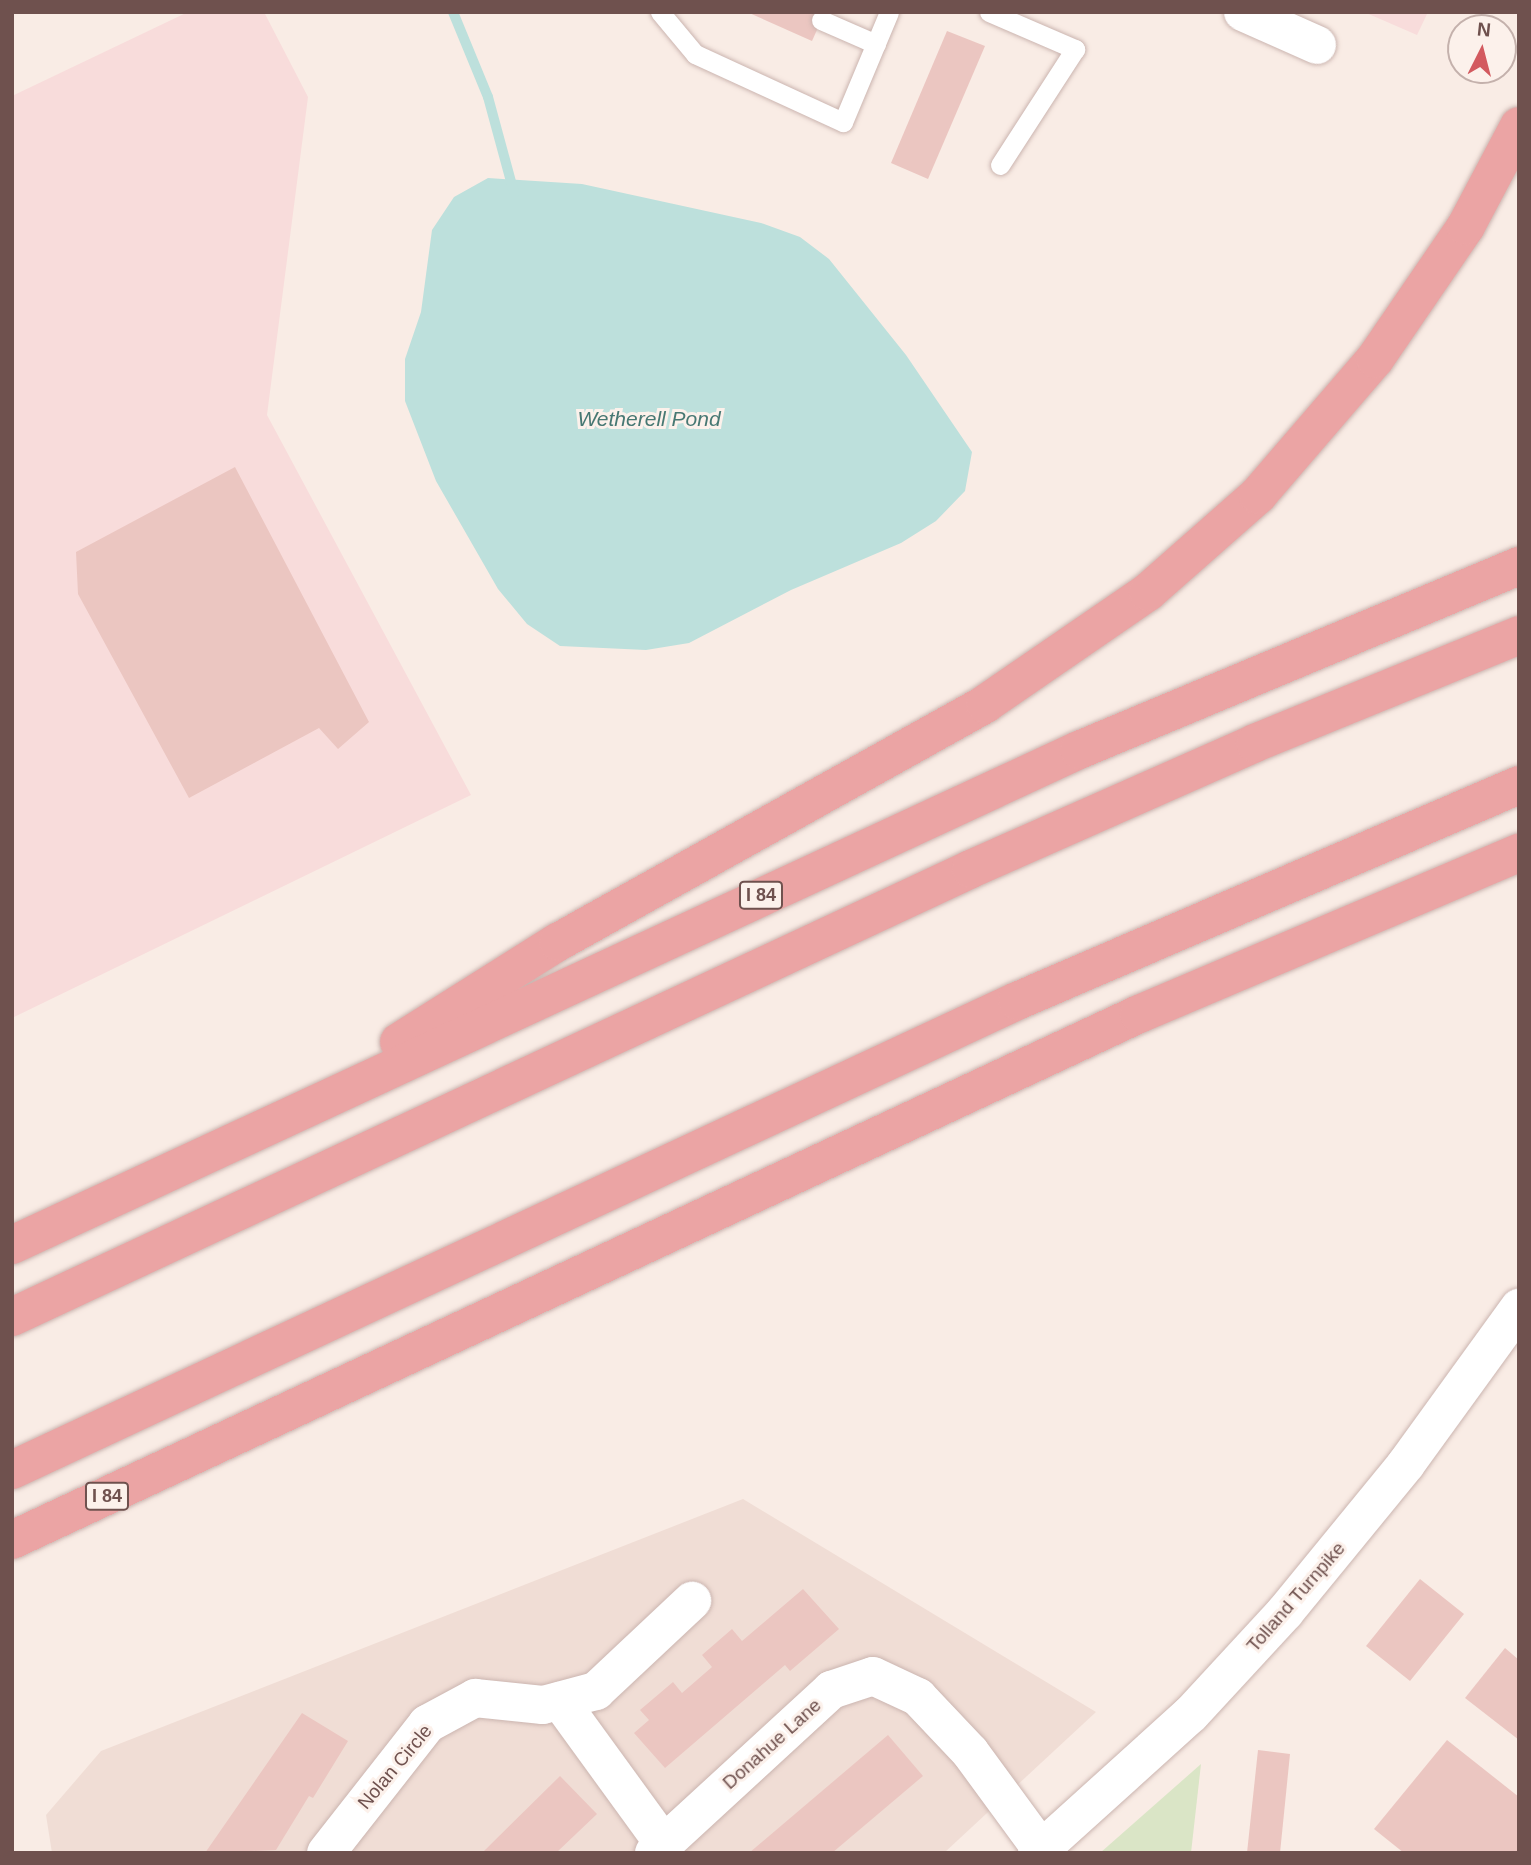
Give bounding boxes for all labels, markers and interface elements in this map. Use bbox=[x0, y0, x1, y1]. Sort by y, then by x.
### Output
north arrow bbox=[1447, 14, 1517, 84]
text: N bbox=[1476, 18, 1492, 41]
water label: Wetherell Pond bbox=[577, 406, 721, 432]
road number: I 84 bbox=[738, 880, 784, 910]
road number: I 84 bbox=[84, 1482, 130, 1511]
street label: Tolland Turnpike bbox=[1242, 1537, 1350, 1657]
street label: Donahue Lane bbox=[718, 1694, 826, 1794]
street label: Nolan Circle bbox=[353, 1720, 437, 1814]

